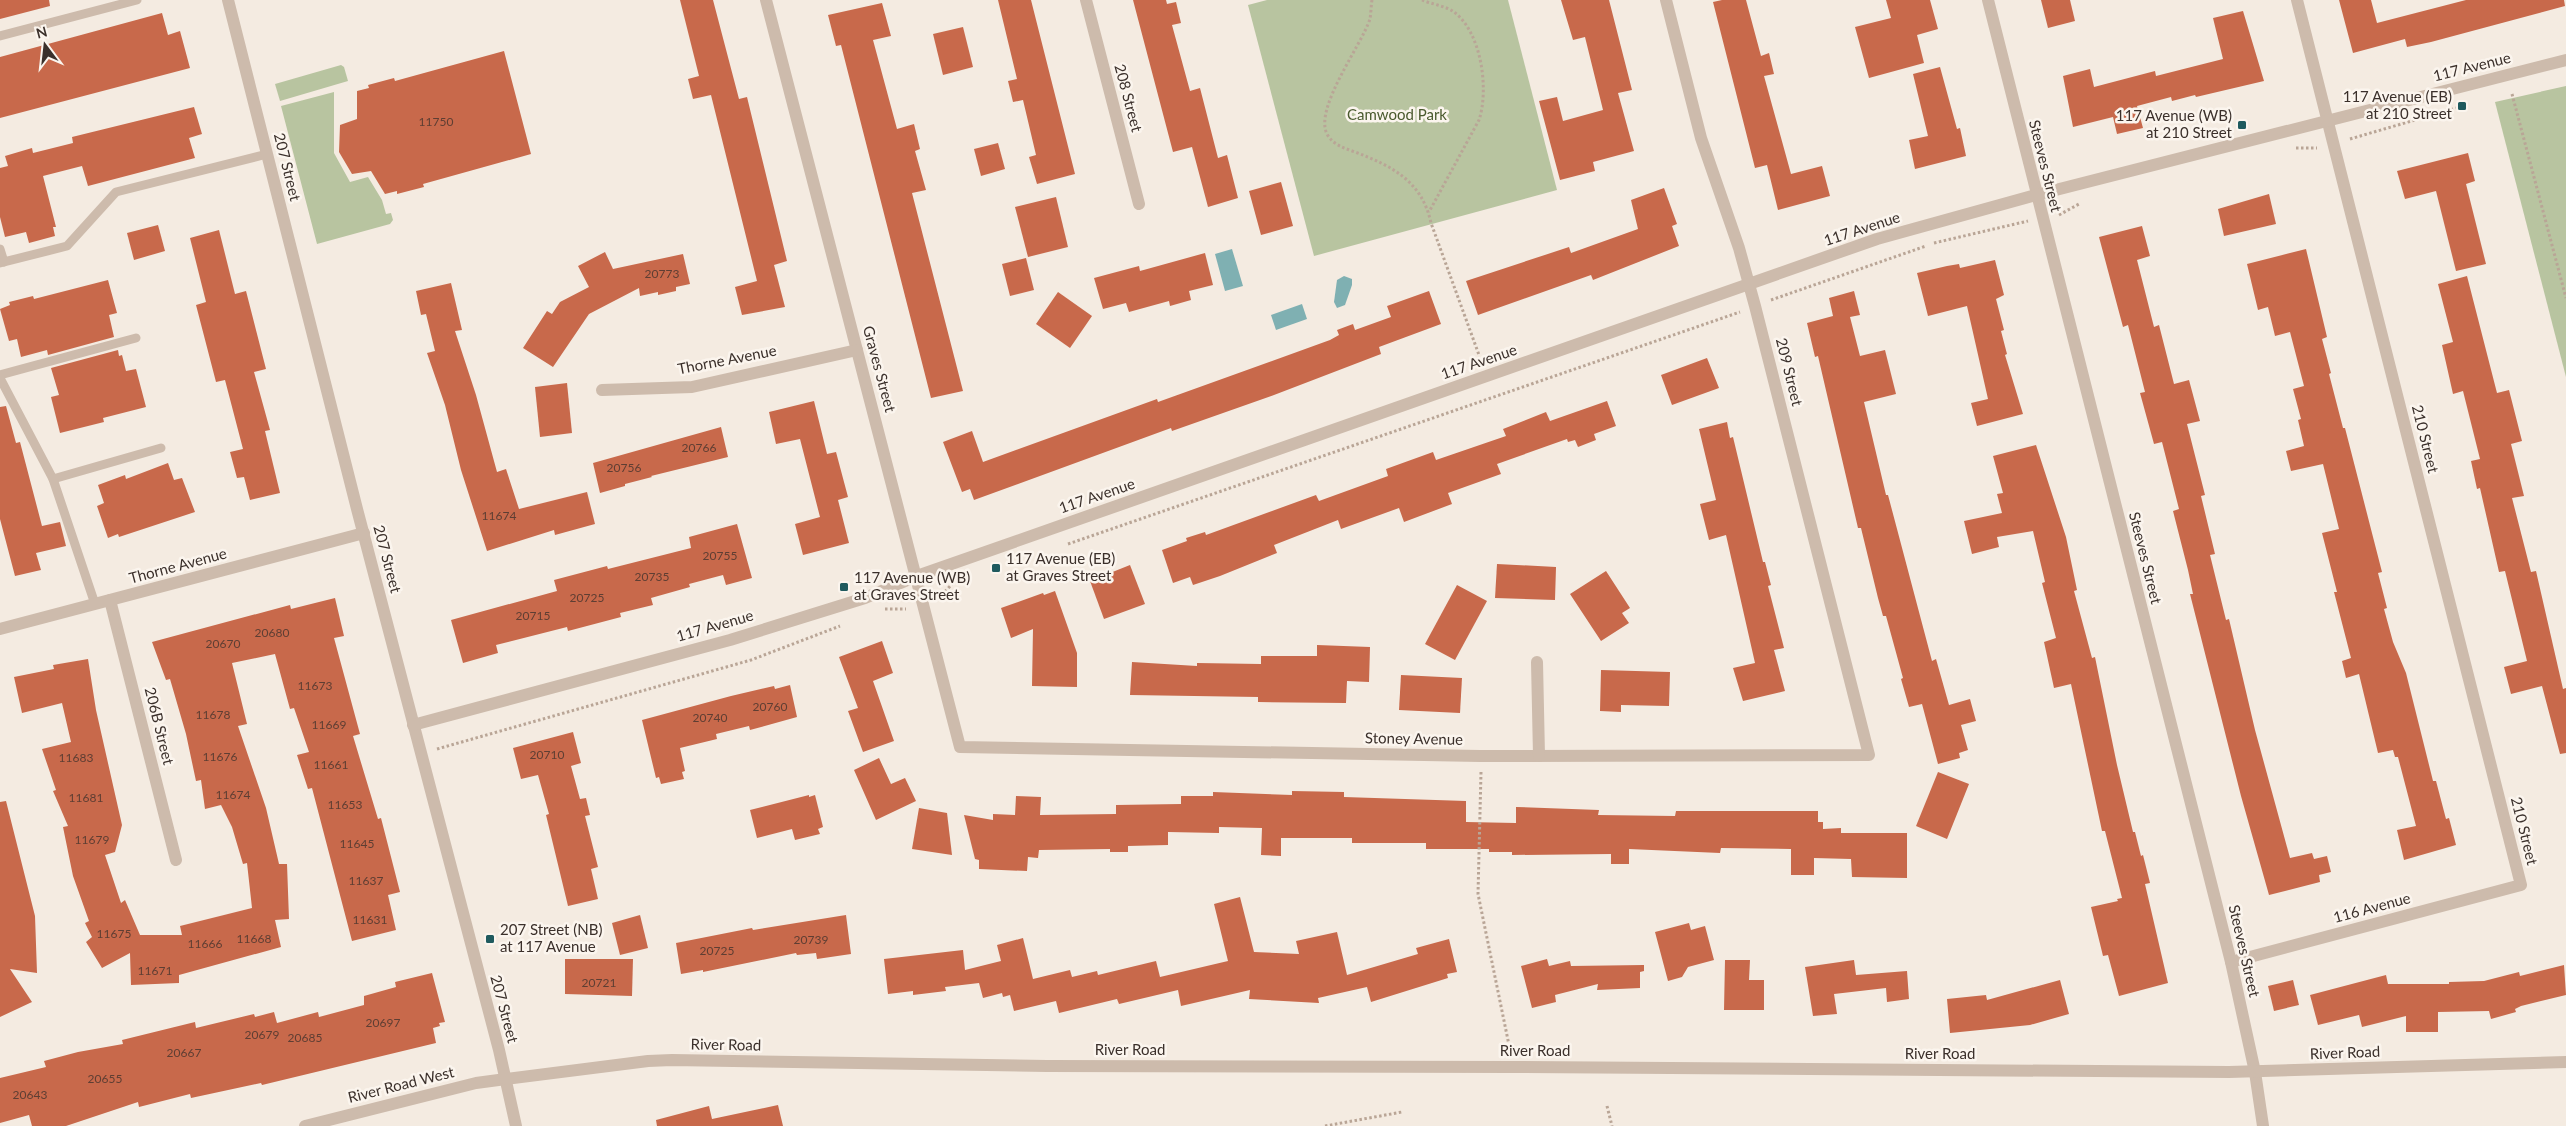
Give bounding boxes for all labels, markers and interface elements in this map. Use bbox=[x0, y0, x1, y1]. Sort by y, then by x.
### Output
north arrow bbox=[20, 20, 70, 70]
text: N bbox=[34, 22, 49, 42]
street label: 117 Avenue bbox=[2431, 48, 2512, 84]
street label: 208 Street bbox=[1111, 62, 1147, 134]
place label: 117 Avenue (EB) at 210 Street bbox=[2343, 87, 2453, 122]
marker: 117 Avenue (EB) at 210 Street bbox=[2456, 100, 2468, 112]
park label: Camwood Park bbox=[1347, 105, 1447, 123]
place label: 117 Avenue (WB) at 210 Street bbox=[2116, 106, 2233, 141]
house number: 11750 bbox=[419, 114, 453, 129]
street label: Steeves Street bbox=[2026, 118, 2066, 214]
marker: 117 Avenue (WB) at 210 Street bbox=[2236, 119, 2248, 131]
street label: 207 Street bbox=[271, 131, 305, 203]
street label: 117 Avenue bbox=[1821, 207, 1902, 249]
house number: 20773 bbox=[645, 266, 679, 281]
street label: Graves Street bbox=[860, 324, 900, 415]
street label: 209 Street bbox=[1773, 336, 1807, 408]
street label: 117 Avenue bbox=[1438, 340, 1519, 382]
street label: Thorne Avenue bbox=[676, 341, 778, 377]
street label: 210 Street bbox=[2409, 403, 2443, 475]
house number: 20766 bbox=[682, 440, 716, 455]
house number: 20756 bbox=[607, 460, 641, 475]
street label: 117 Avenue bbox=[1056, 474, 1137, 516]
house number: 11674 bbox=[482, 508, 516, 523]
street label: Steeves Street bbox=[2126, 510, 2166, 606]
street label: 207 Street bbox=[370, 523, 406, 595]
street label: Thorne Avenue bbox=[127, 543, 229, 587]
house number: 20755 bbox=[703, 548, 737, 563]
place label: 117 Avenue (EB) at Graves Street bbox=[1006, 549, 1115, 584]
marker: 117 Avenue (EB) at Graves Street bbox=[990, 562, 1002, 574]
place label: 117 Avenue (WB) at Graves Street bbox=[854, 568, 970, 603]
house number: 20735 bbox=[635, 569, 669, 584]
marker: 117 Avenue (WB) at Graves Street bbox=[838, 581, 850, 593]
house number: 20725 bbox=[570, 590, 604, 605]
street label: 117 Avenue bbox=[674, 605, 755, 645]
house number: 20715 bbox=[516, 608, 550, 623]
house number: 20680 bbox=[255, 625, 289, 640]
house number: 20670 bbox=[206, 636, 240, 651]
house number: 11673 bbox=[298, 678, 332, 693]
street label: 206B Street bbox=[142, 685, 178, 767]
house number: 20760 bbox=[753, 699, 787, 714]
house number: 11678 bbox=[196, 707, 230, 722]
house number: 20740 bbox=[693, 710, 727, 725]
house number: 11669 bbox=[312, 717, 346, 732]
street label: Stoney Avenue bbox=[1365, 728, 1463, 748]
house number: 20710 bbox=[530, 747, 564, 762]
house number: 11676 bbox=[203, 749, 237, 764]
house number: 11683 bbox=[59, 750, 93, 765]
house number: 11661 bbox=[314, 757, 348, 772]
house number: 11674 bbox=[216, 787, 250, 802]
house number: 11681 bbox=[69, 790, 103, 805]
street label: 210 Street bbox=[2508, 795, 2542, 867]
house number: 11653 bbox=[328, 797, 362, 812]
house number: 11679 bbox=[75, 832, 109, 847]
house number: 11645 bbox=[340, 836, 374, 851]
house number: 11637 bbox=[349, 873, 383, 888]
street label: 116 Avenue bbox=[2331, 888, 2412, 926]
street label: Steeves Street bbox=[2226, 903, 2264, 999]
house number: 11631 bbox=[353, 912, 387, 927]
place label: 207 Street (NB) at 117 Avenue bbox=[500, 920, 602, 955]
house number: 11675 bbox=[97, 926, 131, 941]
house number: 11668 bbox=[237, 931, 271, 946]
house number: 20739 bbox=[794, 932, 828, 947]
marker: 207 Street (NB) at 117 Avenue bbox=[484, 933, 496, 945]
house number: 11666 bbox=[188, 936, 222, 951]
house number: 20725 bbox=[700, 943, 734, 958]
house number: 11671 bbox=[138, 963, 172, 978]
street label: 207 Street bbox=[487, 973, 523, 1045]
house number: 20721 bbox=[582, 975, 616, 990]
house number: 20697 bbox=[366, 1015, 400, 1030]
house number: 20679 bbox=[245, 1027, 279, 1042]
house number: 20685 bbox=[288, 1030, 322, 1045]
street label: River Road bbox=[691, 1034, 761, 1054]
street label: River Road bbox=[1095, 1040, 1165, 1058]
street label: River Road bbox=[1500, 1041, 1570, 1059]
street label: River Road bbox=[2309, 1042, 2381, 1062]
street label: River Road bbox=[1905, 1044, 1975, 1062]
house number: 20667 bbox=[167, 1045, 201, 1060]
street label: River Road West bbox=[346, 1062, 456, 1106]
house number: 20655 bbox=[88, 1071, 122, 1086]
house number: 20643 bbox=[13, 1087, 47, 1102]

